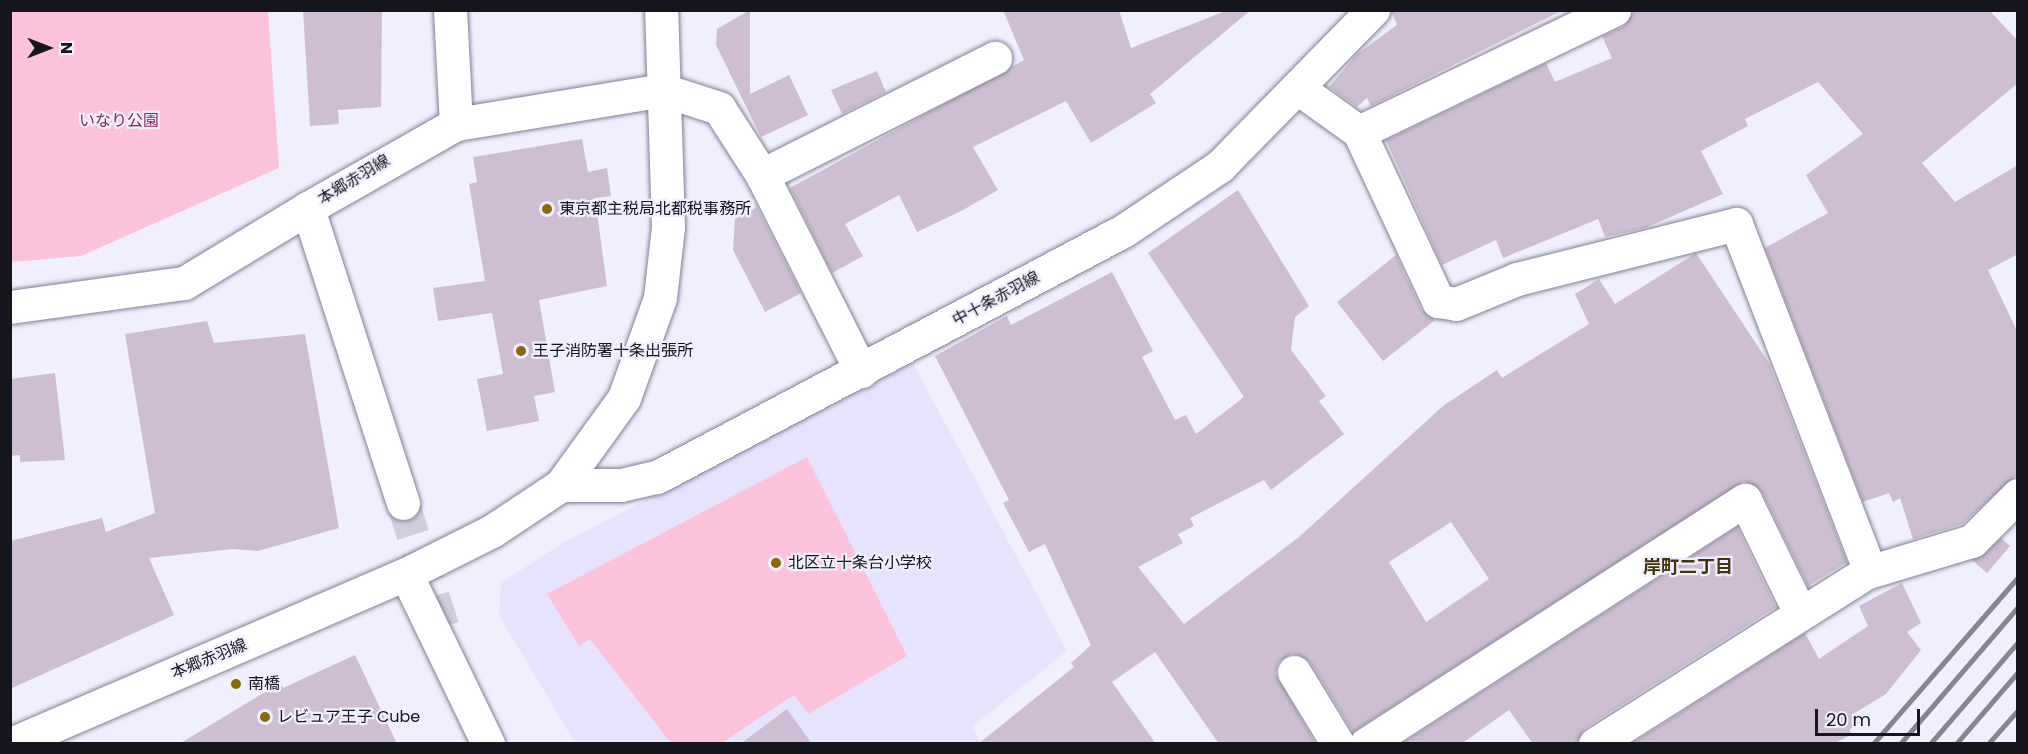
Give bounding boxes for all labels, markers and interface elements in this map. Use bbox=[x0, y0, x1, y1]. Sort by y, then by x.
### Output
north arrow bbox=[18, 18, 78, 78]
text: N bbox=[55, 42, 78, 54]
park label: いなり公園 bbox=[79, 111, 159, 131]
street label: 本郷赤羽線 bbox=[315, 151, 393, 209]
place label: 東京都主税局北都税事務所 bbox=[559, 199, 751, 219]
marker: 東京都主税局北都税事務所 bbox=[540, 202, 554, 216]
street label: 中十条赤羽線 bbox=[949, 268, 1043, 330]
place label: 王子消防署十条出張所 bbox=[533, 341, 693, 361]
marker: 王子消防署十条出張所 bbox=[514, 344, 528, 358]
place label: 北区立十条台小学校 bbox=[788, 553, 932, 573]
marker: 北区立十条台小学校 bbox=[769, 556, 783, 570]
district label: 岸町二丁目 bbox=[1643, 556, 1733, 578]
street label: 本郷赤羽線 bbox=[168, 635, 250, 683]
place label: 南橋 bbox=[248, 674, 280, 694]
marker: 南橋 bbox=[229, 677, 243, 691]
scale bar bbox=[1818, 697, 1923, 735]
place label: レビュア王子 Cube bbox=[277, 707, 421, 727]
text: 20 m bbox=[1826, 707, 1871, 732]
marker: レビュア王子 Cube bbox=[258, 710, 272, 724]

